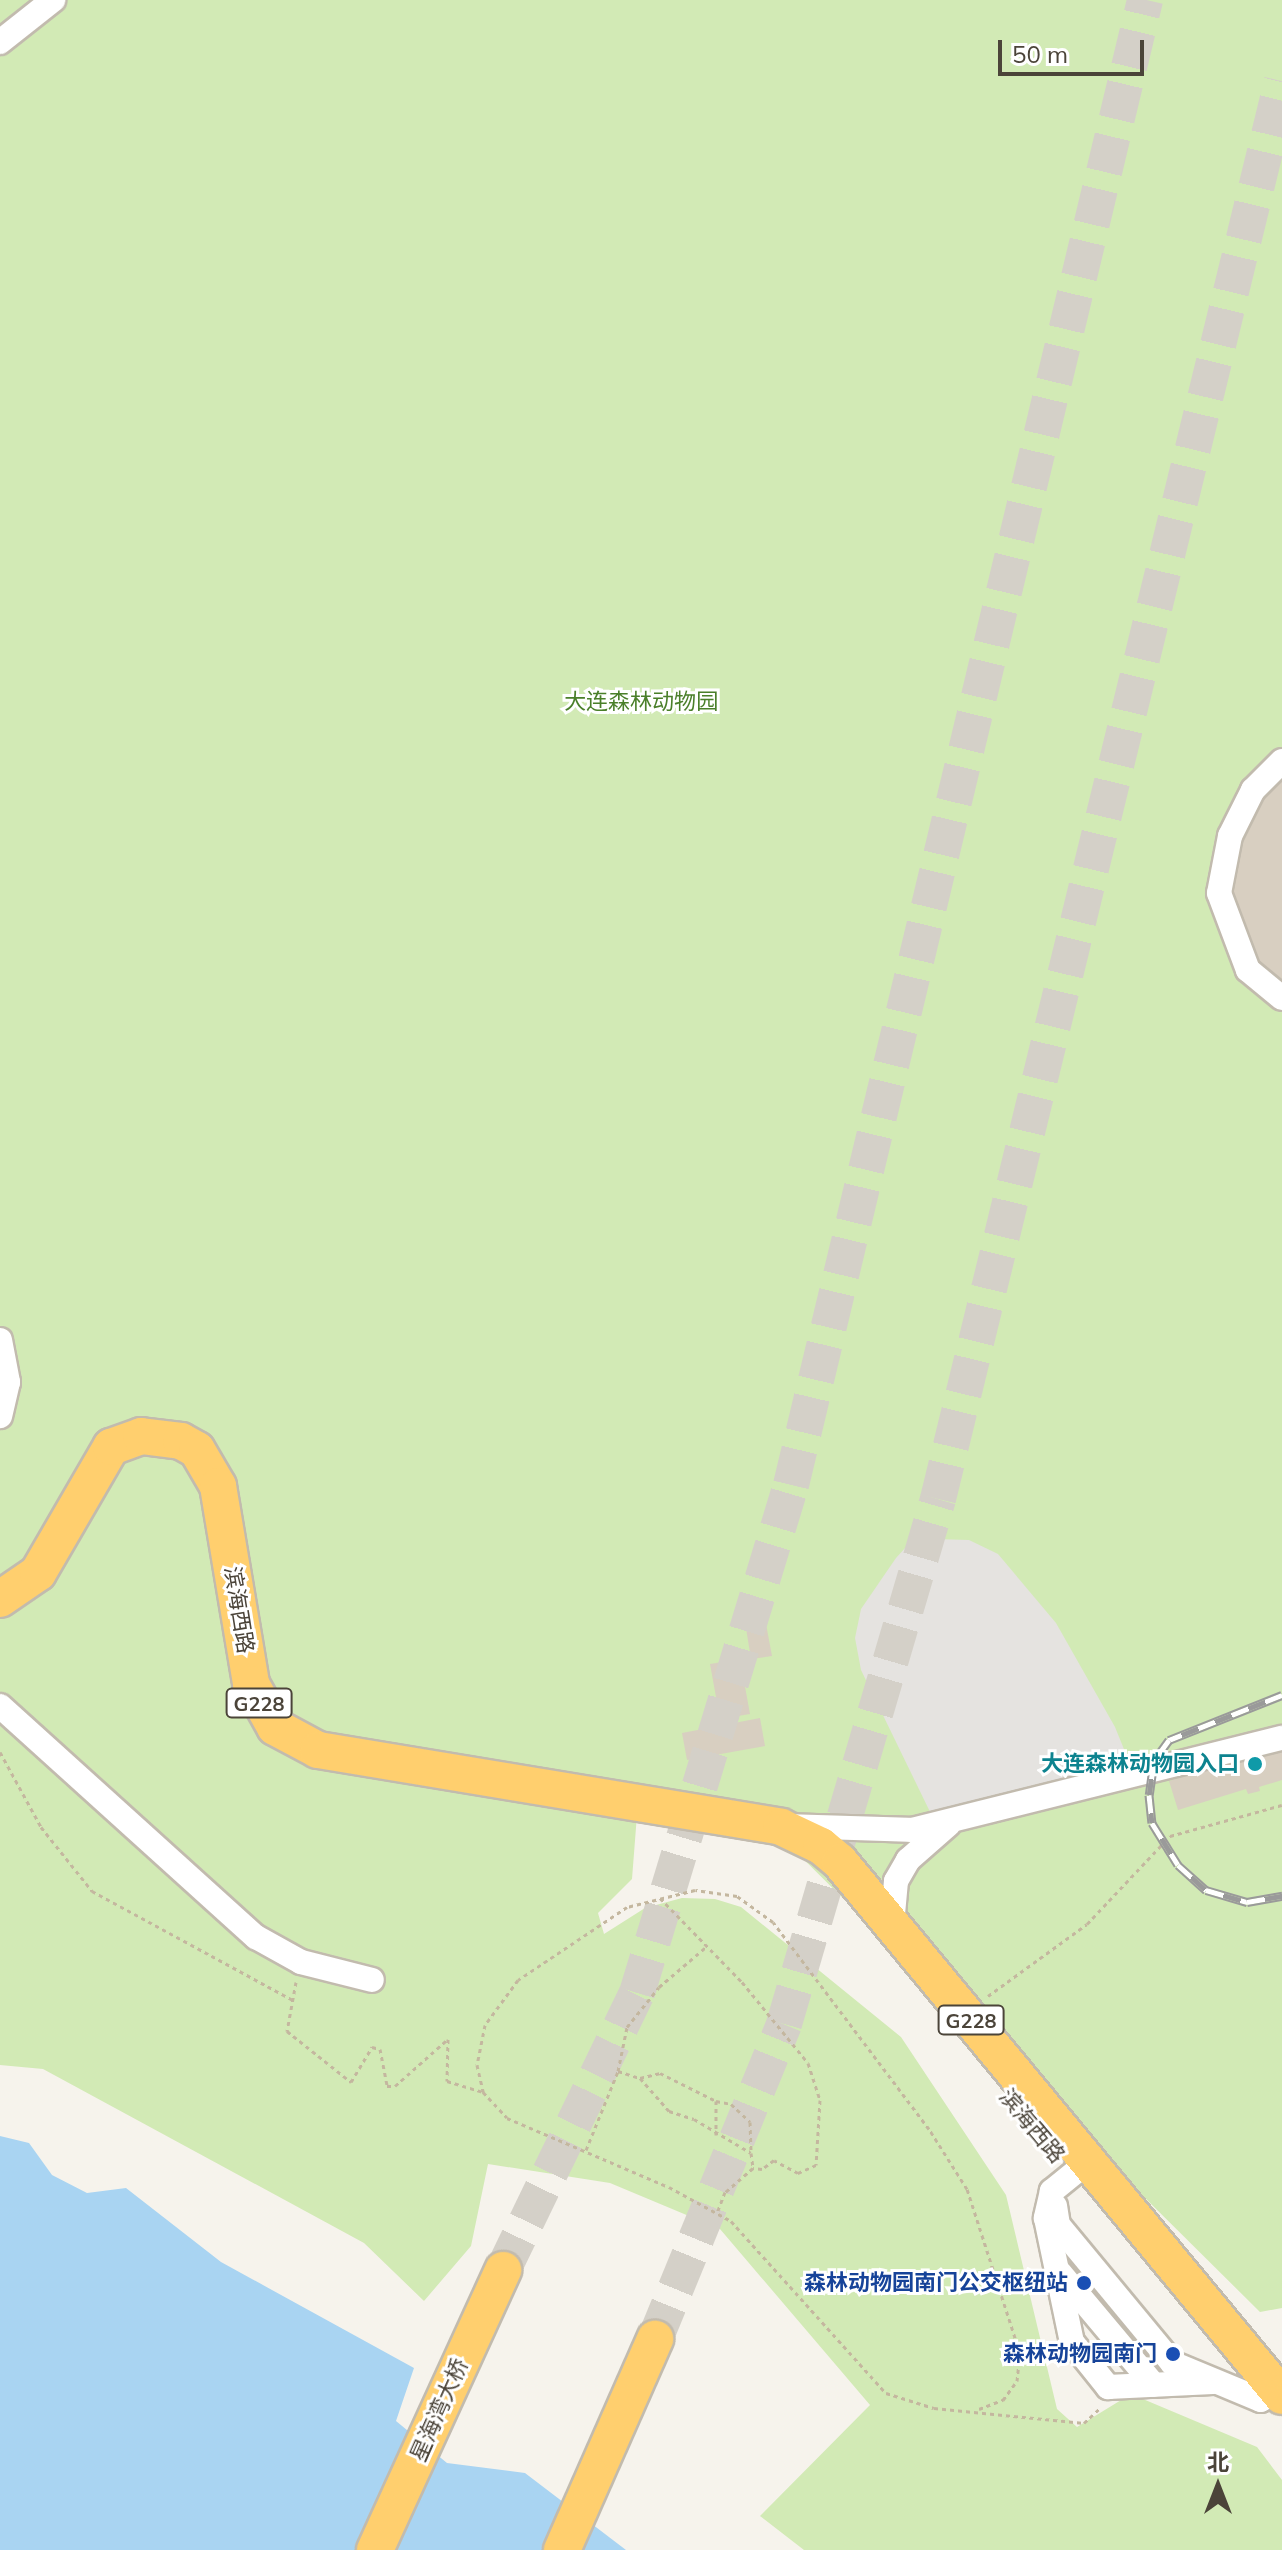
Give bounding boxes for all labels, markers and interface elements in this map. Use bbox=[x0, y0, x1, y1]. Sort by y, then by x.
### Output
scale bar bbox=[1002, 24, 1148, 74]
text: 50 m bbox=[1012, 39, 1068, 69]
park label: 大连森林动物园 bbox=[564, 689, 718, 715]
street label: 滨海西路 bbox=[219, 1564, 259, 1656]
road number: G228 bbox=[225, 1687, 293, 1719]
place label: 大连森林动物园入口 bbox=[1041, 1751, 1239, 1777]
marker: 大连森林动物园入口 bbox=[1246, 1755, 1264, 1773]
road number: G228 bbox=[937, 2004, 1005, 2036]
street label: 滨海西路 bbox=[994, 2084, 1070, 2168]
place label: 森林动物园南门公交枢纽站 bbox=[804, 2270, 1068, 2296]
marker: 森林动物园南门公交枢纽站 bbox=[1075, 2274, 1093, 2292]
place label: 森林动物园南门 bbox=[1003, 2341, 1157, 2367]
marker: 森林动物园南门 bbox=[1164, 2345, 1182, 2363]
street label: 星海湾大桥 bbox=[405, 2354, 473, 2466]
north arrow bbox=[1178, 2446, 1258, 2526]
text: 北 bbox=[1207, 2448, 1229, 2476]

